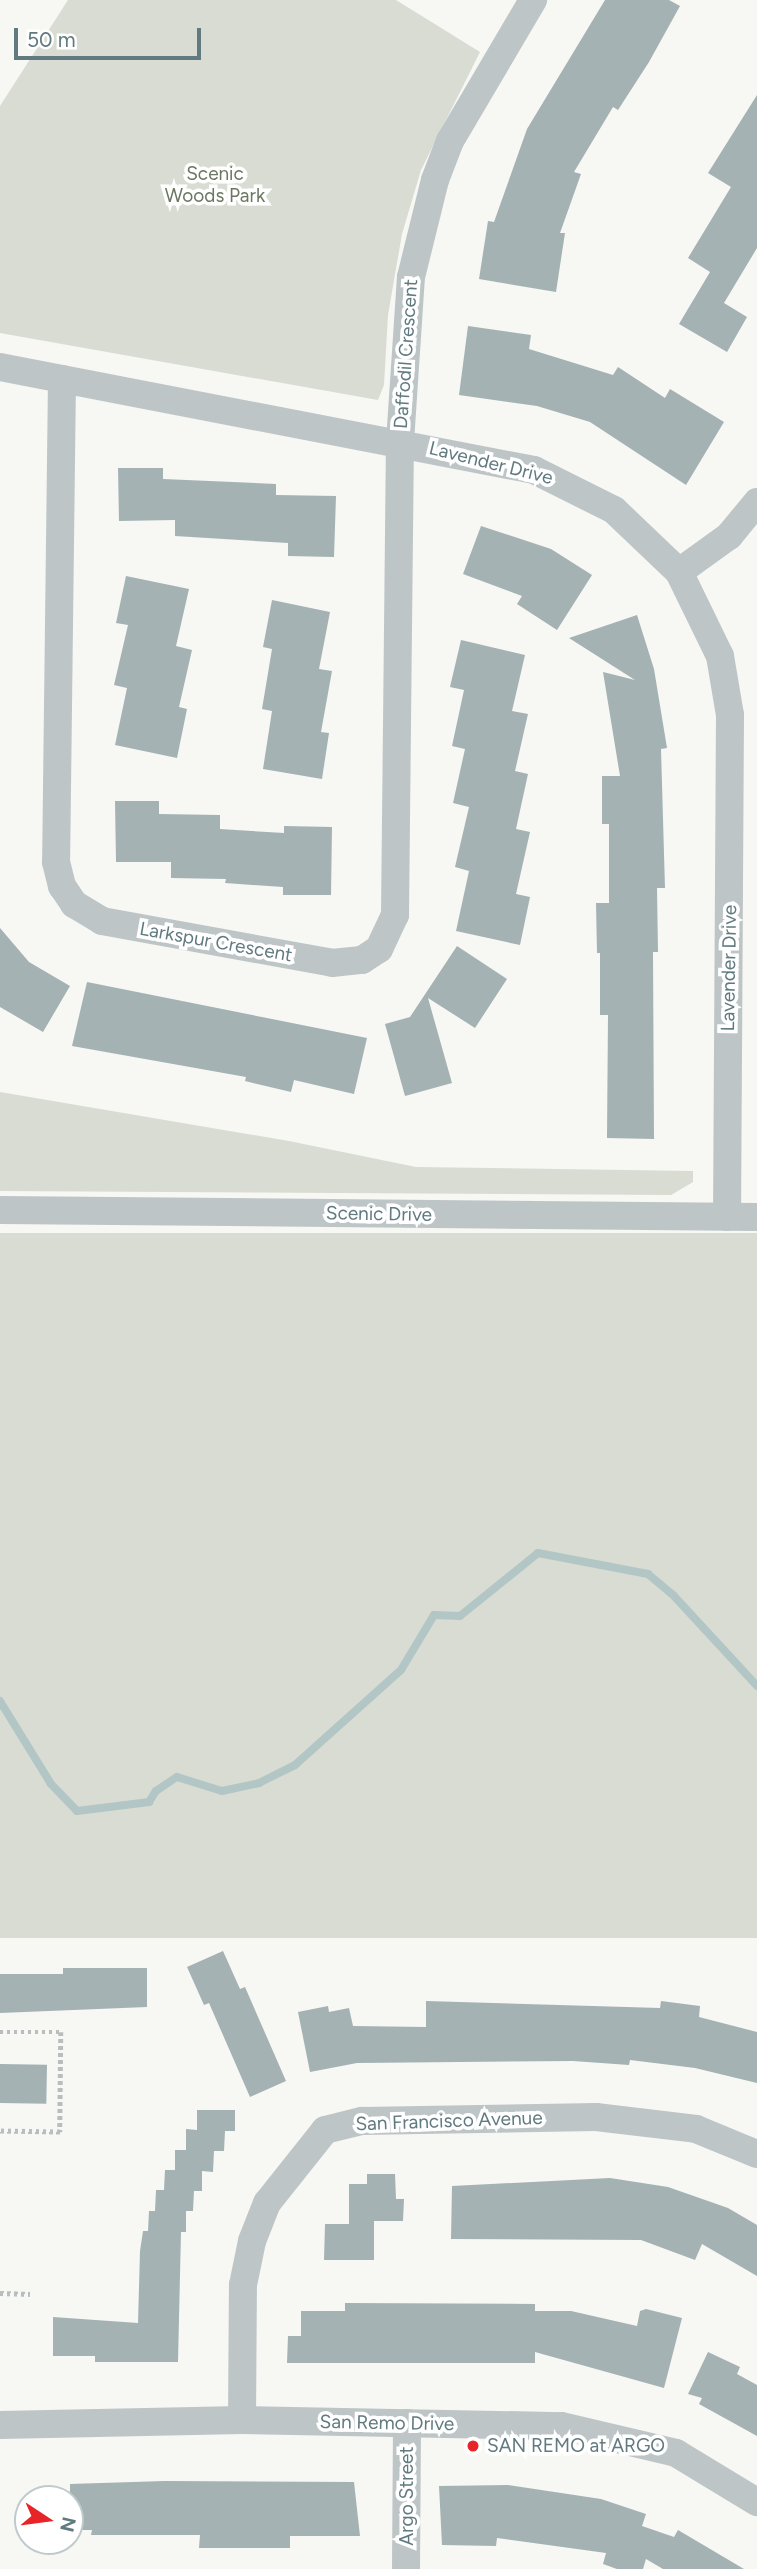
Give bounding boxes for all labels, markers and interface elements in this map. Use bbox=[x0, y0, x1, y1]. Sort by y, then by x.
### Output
scale bar bbox=[18, 14, 205, 58]
text: 50 m bbox=[27, 27, 76, 52]
park label: Scenic Woods Park bbox=[165, 163, 265, 207]
street label: Daffodil Crescent bbox=[389, 278, 423, 430]
street label: Lavender Drive bbox=[427, 437, 555, 489]
street label: Lavender Drive bbox=[716, 905, 742, 1031]
street label: Larkspur Crescent bbox=[138, 917, 294, 967]
street label: Scenic Drive bbox=[326, 1202, 432, 1226]
street label: San Francisco Avenue bbox=[355, 2106, 543, 2136]
street label: San Remo Drive bbox=[319, 2410, 455, 2436]
place label: SAN REMO at ARGO bbox=[487, 2435, 665, 2457]
marker: SAN REMO at ARGO bbox=[465, 2438, 481, 2454]
street label: Argo Street bbox=[396, 2446, 418, 2546]
north arrow bbox=[14, 2485, 84, 2555]
text: N bbox=[55, 2515, 81, 2534]

